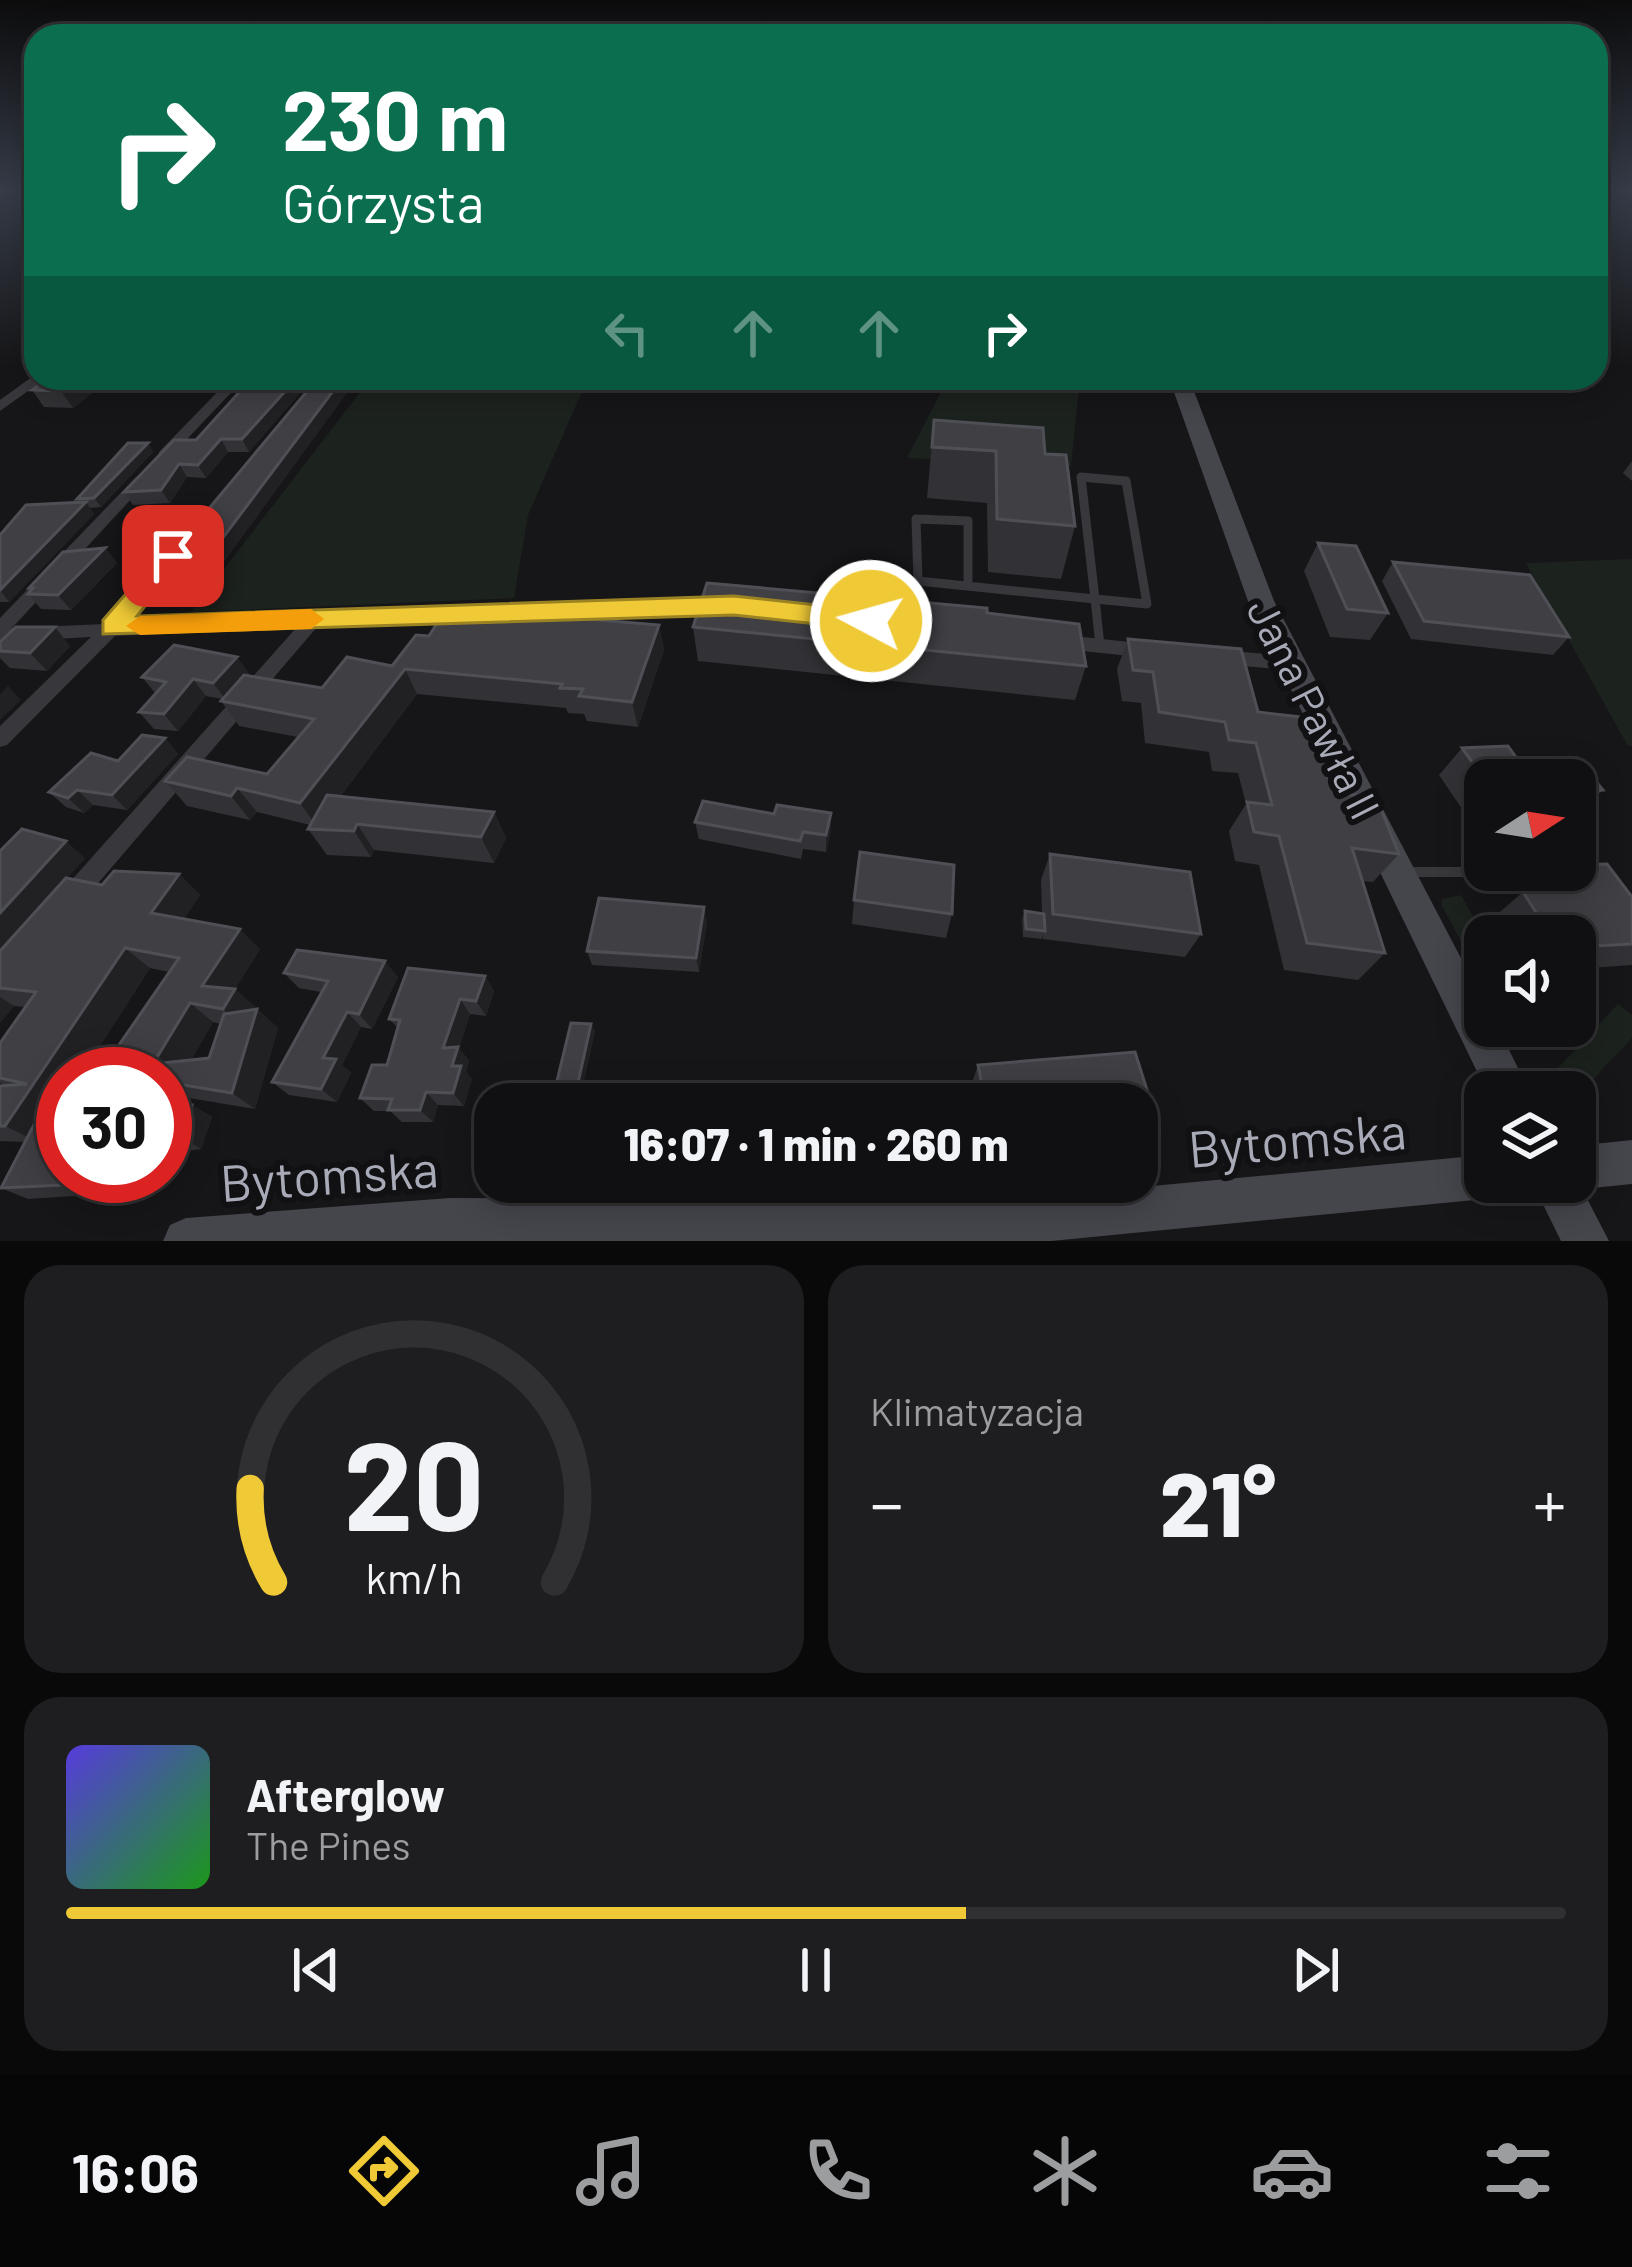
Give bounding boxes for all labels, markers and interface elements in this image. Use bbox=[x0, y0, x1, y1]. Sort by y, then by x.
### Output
text: 230 m bbox=[282, 67, 508, 168]
icon: right bbox=[84, 72, 240, 228]
text: Górzysta bbox=[282, 169, 484, 234]
icon: left bbox=[594, 300, 660, 366]
icon: ahead bbox=[720, 300, 786, 366]
icon: ahead bbox=[846, 300, 912, 366]
icon: right bbox=[972, 300, 1038, 366]
pin bbox=[122, 505, 224, 607]
icon: arrive bbox=[140, 523, 206, 589]
position arrow bbox=[808, 558, 934, 684]
street label: Jana Pawła II bbox=[1238, 590, 1392, 826]
north arrow bbox=[1464, 759, 1596, 891]
map controls bbox=[1464, 759, 1596, 1203]
button: sound bbox=[1464, 915, 1596, 1047]
speed limit sign: 30 bbox=[36, 1047, 192, 1203]
button: layers bbox=[1464, 1071, 1596, 1203]
street label: Bytomska bbox=[1185, 1098, 1409, 1178]
text: 16:07 · 1 min · 260 m bbox=[623, 1116, 1009, 1170]
street label: Bytomska bbox=[218, 1136, 440, 1212]
text: Klimatyzacja bbox=[870, 1387, 1084, 1434]
text: 20 bbox=[343, 1406, 485, 1556]
text: 21° bbox=[1160, 1447, 1276, 1555]
text: − bbox=[870, 1462, 903, 1541]
text: + bbox=[1533, 1462, 1566, 1541]
text: km/h bbox=[365, 1551, 463, 1603]
text: Afterglow bbox=[246, 1767, 445, 1821]
text: The Pines bbox=[246, 1821, 411, 1868]
icon: previous bbox=[283, 1937, 349, 2003]
icon: pause bbox=[783, 1937, 849, 2003]
icon: next bbox=[1283, 1937, 1349, 2003]
icon: directions bbox=[342, 2129, 426, 2213]
icon: music bbox=[569, 2129, 653, 2213]
icon: phone bbox=[796, 2129, 880, 2213]
icon: climate bbox=[1023, 2129, 1107, 2213]
icon: car bbox=[1250, 2129, 1334, 2213]
icon: filters bbox=[1476, 2129, 1560, 2213]
text: 16:06 bbox=[71, 2139, 199, 2204]

